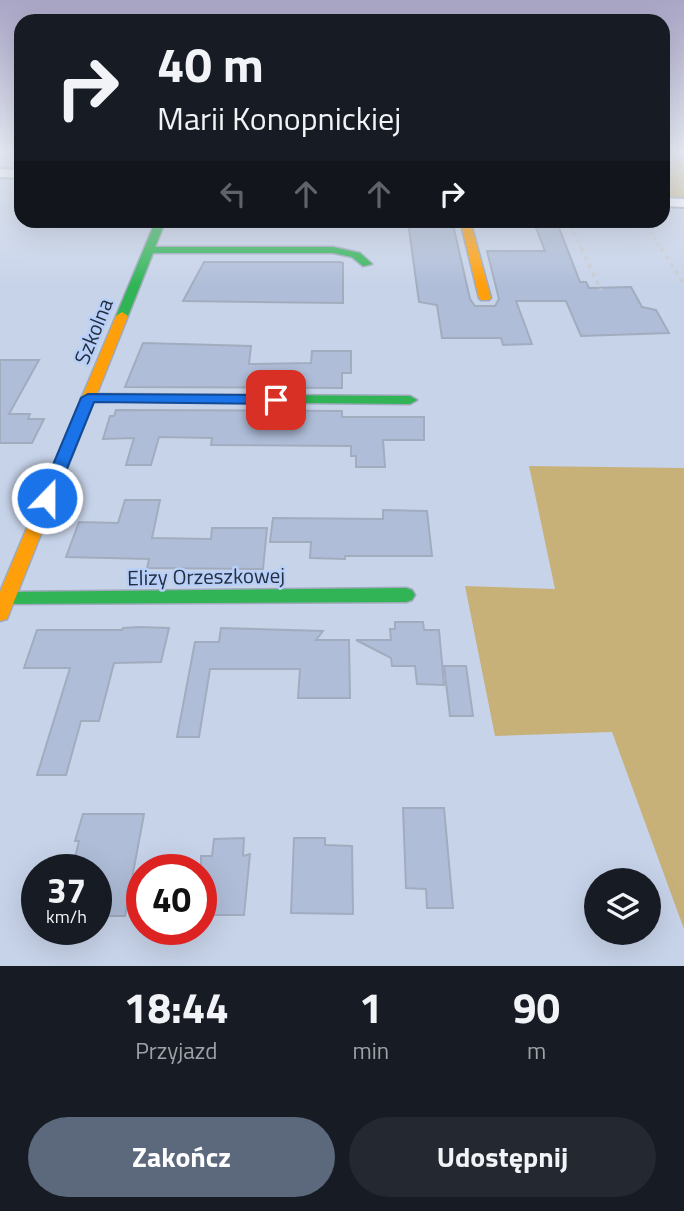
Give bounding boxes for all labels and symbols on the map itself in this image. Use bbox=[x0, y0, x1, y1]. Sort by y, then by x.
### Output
street label: Szkolna bbox=[65, 293, 121, 369]
pin bbox=[246, 370, 306, 430]
position arrow bbox=[10, 461, 84, 535]
street label: Elizy Orzeszkowej bbox=[127, 559, 285, 593]
speed limit sign: 40 bbox=[126, 854, 217, 945]

